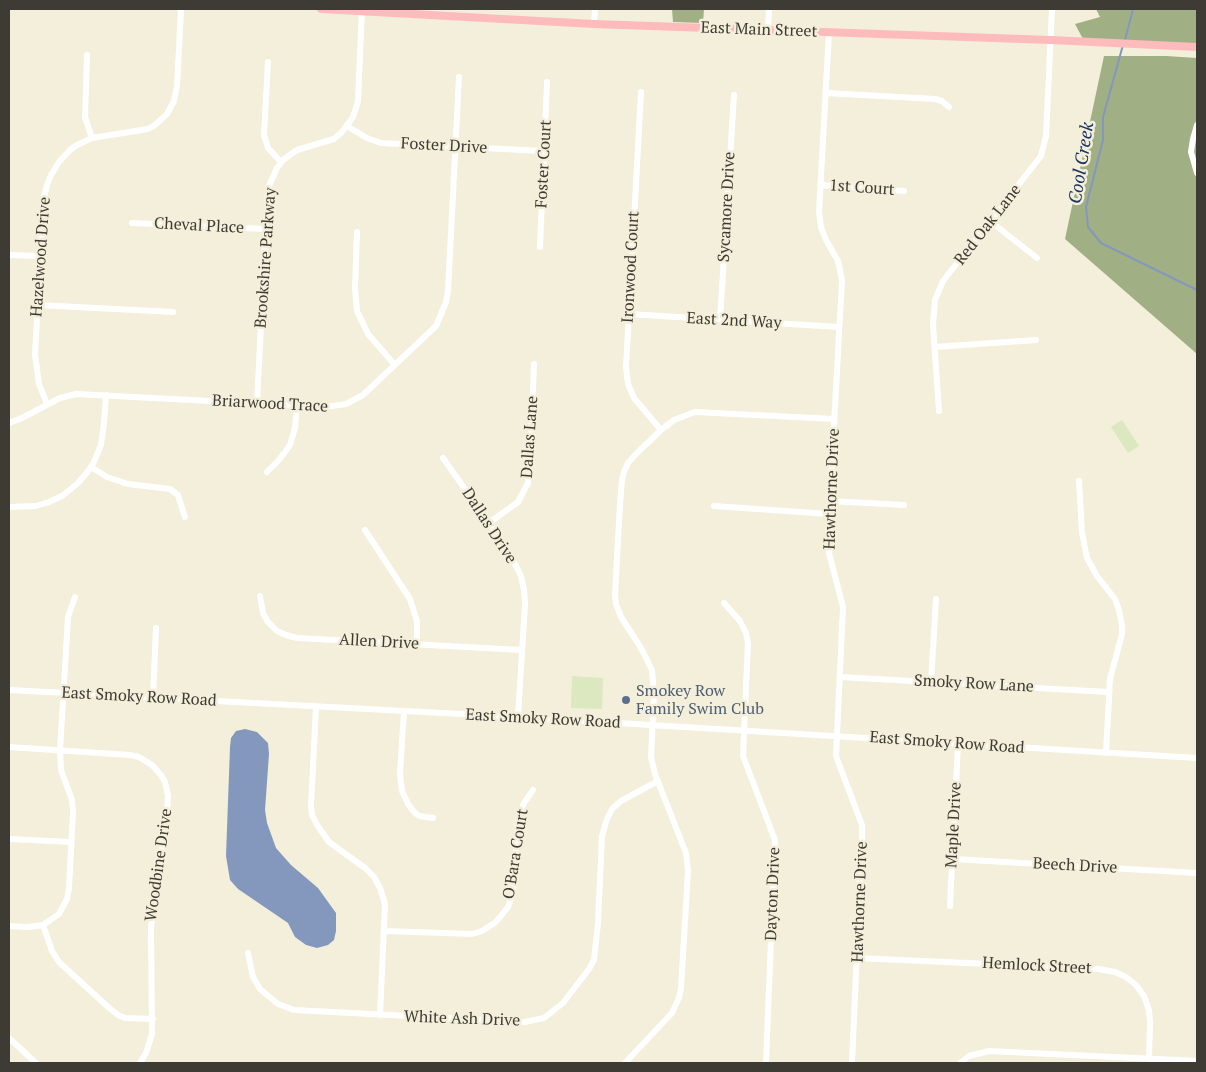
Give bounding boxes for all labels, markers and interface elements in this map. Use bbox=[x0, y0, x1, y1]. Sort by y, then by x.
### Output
street label: East Main Street bbox=[700, 18, 818, 42]
street label: Foster Court bbox=[532, 119, 556, 209]
water label: Cool Creek bbox=[1065, 121, 1099, 205]
street label: Foster Drive bbox=[400, 134, 488, 158]
street label: Sycamore Drive bbox=[715, 151, 739, 263]
street label: 1st Court bbox=[829, 176, 895, 200]
street label: Red Oak Lane bbox=[951, 181, 1025, 269]
street label: Brookshire Parkway bbox=[252, 187, 280, 329]
street label: Hazelwood Drive bbox=[27, 196, 55, 318]
street label: Ironwood Court bbox=[618, 211, 644, 323]
street label: Cheval Place bbox=[154, 214, 244, 238]
street label: East 2nd Way bbox=[686, 309, 782, 333]
street label: Briarwood Trace bbox=[212, 391, 328, 417]
street label: Dallas Lane bbox=[518, 395, 542, 479]
street label: Hawthorne Drive bbox=[820, 428, 844, 550]
street label: Dallas Drive bbox=[458, 485, 520, 567]
street label: Allen Drive bbox=[338, 630, 420, 654]
street label: Smoky Row Lane bbox=[914, 671, 1034, 697]
place label: Smokey Row Family Swim Club bbox=[636, 681, 764, 719]
street label: East Smoky Row Road bbox=[61, 683, 217, 711]
marker: Smokey Row Family Swim Club bbox=[620, 694, 632, 706]
street label: East Smoky Row Road bbox=[465, 705, 621, 733]
street label: East Smoky Row Road bbox=[869, 728, 1025, 758]
street label: Maple Drive bbox=[942, 782, 966, 868]
street label: Woodbine Drive bbox=[142, 807, 176, 923]
street label: O'Bara Court bbox=[499, 808, 533, 900]
street label: Hawthorne Drive bbox=[848, 841, 872, 963]
street label: Dayton Drive bbox=[762, 847, 784, 941]
street label: Beech Drive bbox=[1032, 854, 1118, 878]
street label: Hemlock Street bbox=[982, 954, 1092, 978]
street label: White Ash Drive bbox=[404, 1007, 520, 1031]

